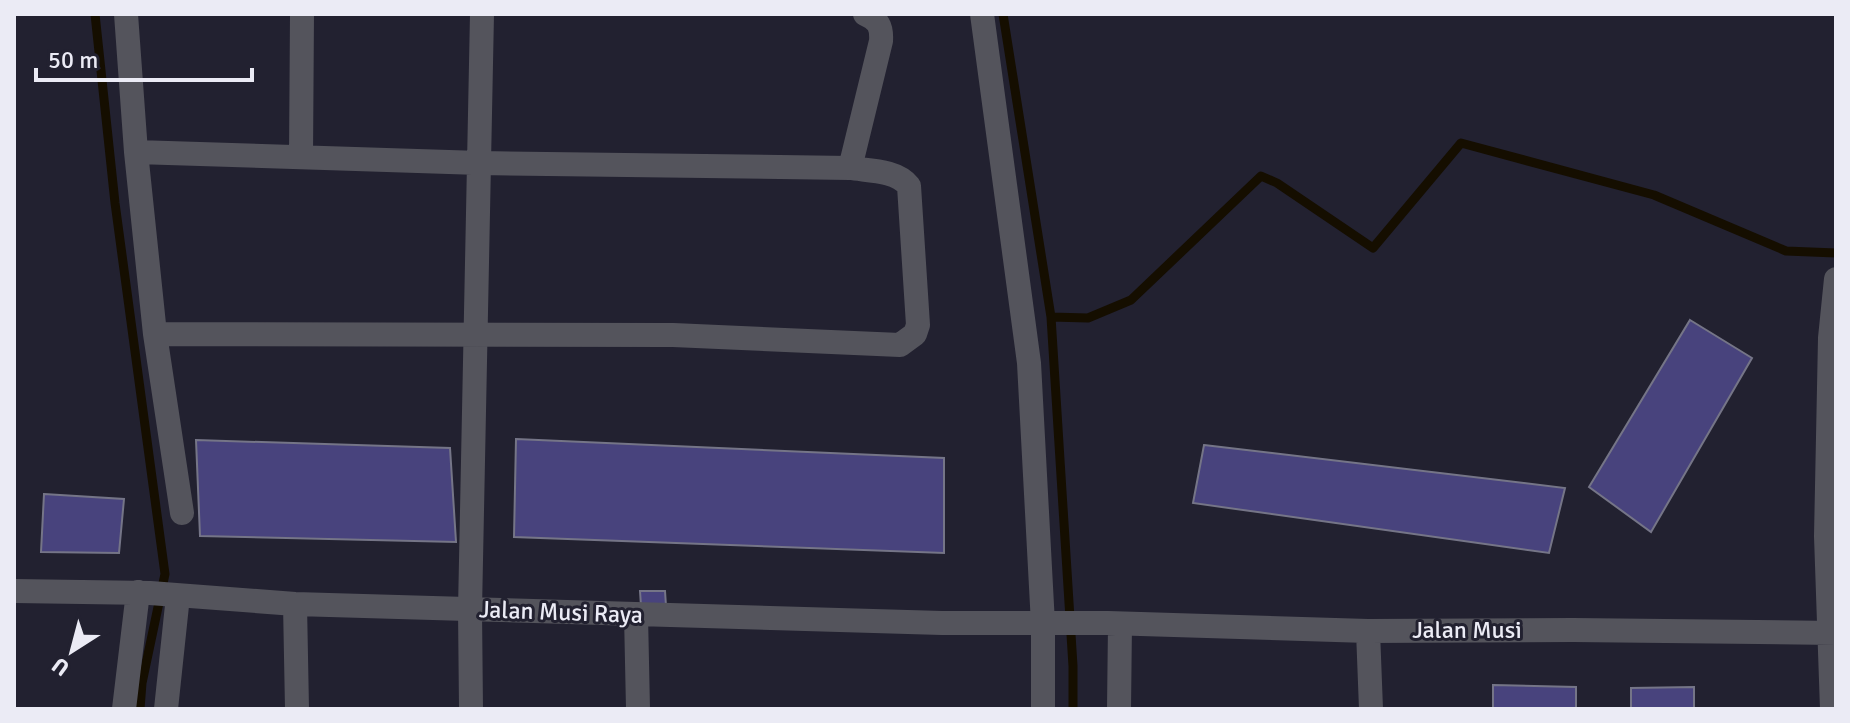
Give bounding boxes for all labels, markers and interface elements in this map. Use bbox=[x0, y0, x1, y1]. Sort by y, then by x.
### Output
scale bar bbox=[36, 32, 252, 82]
text: 50 m bbox=[48, 45, 98, 75]
street label: Jalan Musi Raya bbox=[479, 594, 643, 630]
north arrow bbox=[32, 611, 112, 691]
street label: Jalan Musi bbox=[1412, 615, 1522, 645]
text: U bbox=[47, 651, 74, 682]

